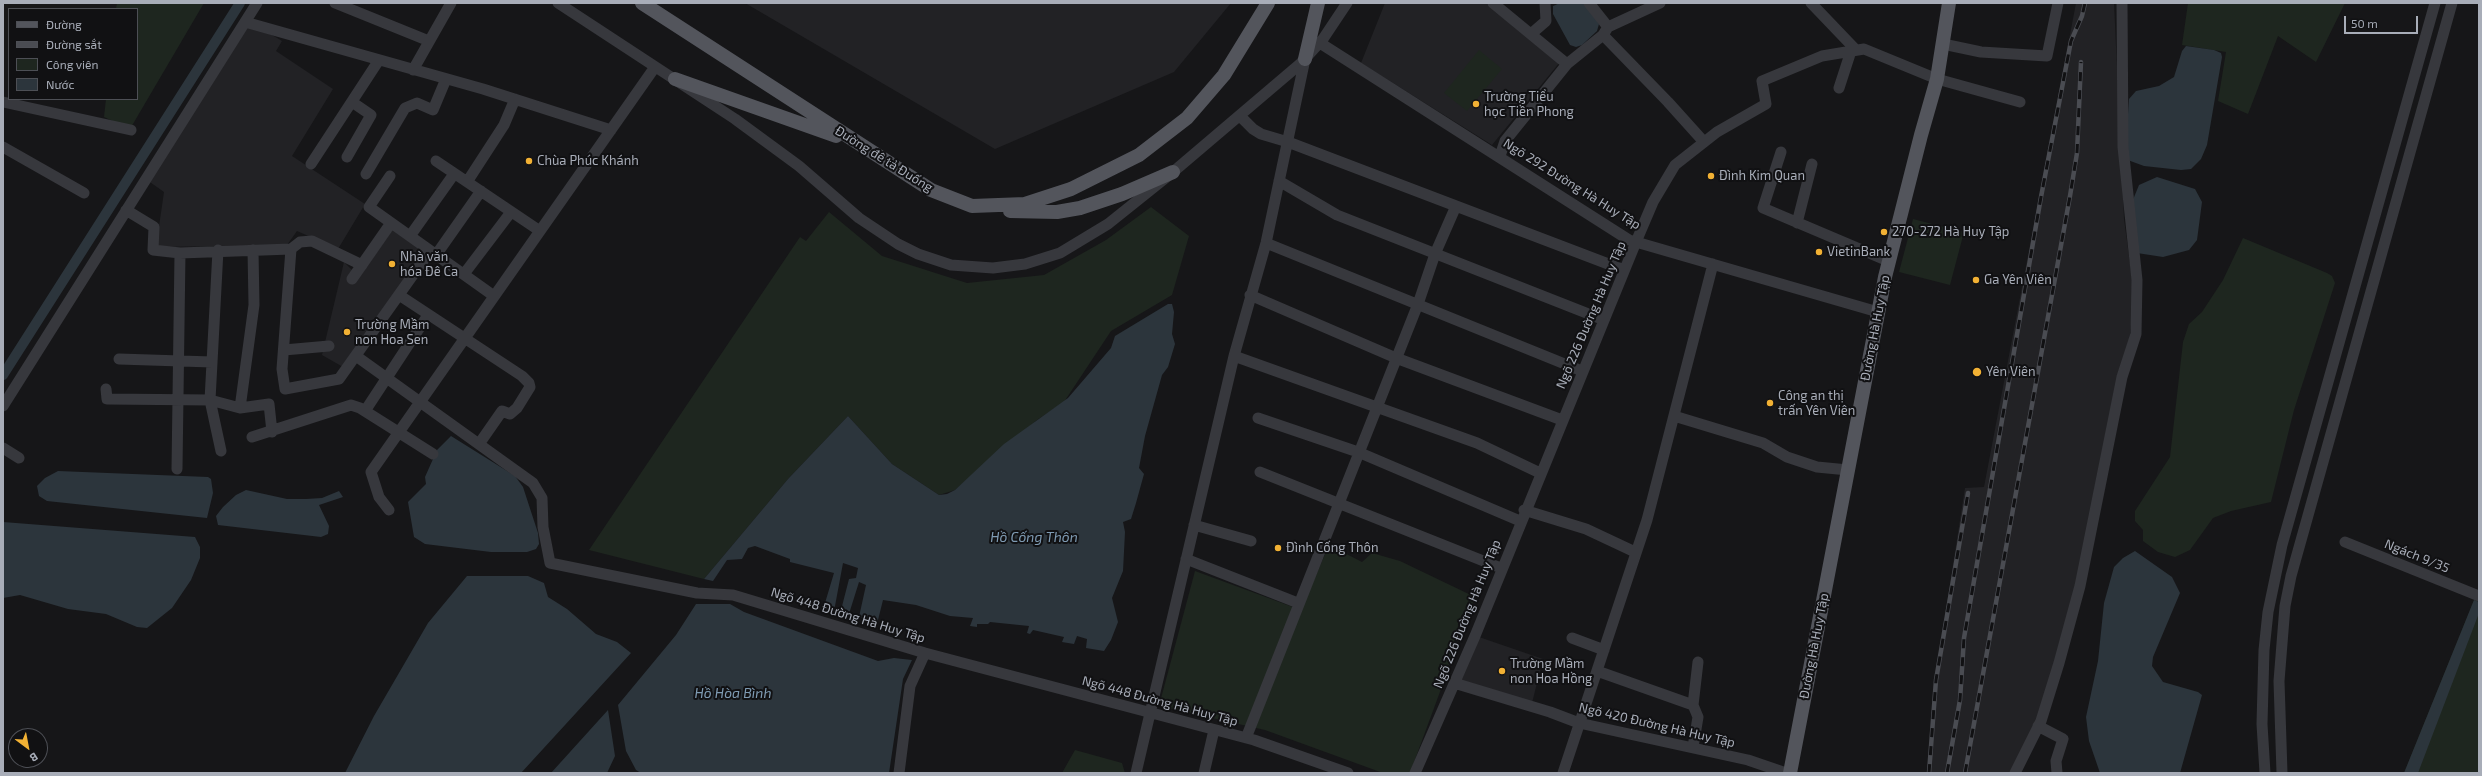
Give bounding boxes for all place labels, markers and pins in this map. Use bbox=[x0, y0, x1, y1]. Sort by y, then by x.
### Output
place label: Trường Tiểu học Tiền Phong bbox=[1484, 89, 1574, 120]
marker: Trường Tiểu học Tiền Phong bbox=[1471, 99, 1481, 109]
place label: Chùa Phúc Khánh bbox=[537, 153, 639, 169]
marker: Chùa Phúc Khánh bbox=[524, 156, 534, 166]
place label: Đình Kim Quan bbox=[1719, 168, 1805, 184]
marker: Đình Kim Quan bbox=[1706, 171, 1716, 181]
place label: 270-272 Hà Huy Tập bbox=[1892, 224, 2009, 240]
marker: 270-272 Hà Huy Tập bbox=[1879, 227, 1889, 237]
place label: VietinBank bbox=[1827, 244, 1890, 260]
marker: VietinBank bbox=[1814, 247, 1824, 257]
place label: Nhà văn hóa Đê Ca bbox=[400, 249, 458, 280]
marker: Nhà văn hóa Đê Ca bbox=[387, 259, 397, 269]
place label: Ga Yên Viên bbox=[1984, 272, 2052, 288]
marker: Ga Yên Viên bbox=[1971, 275, 1981, 285]
place label: Trường Mầm non Hoa Sen bbox=[355, 317, 429, 348]
marker: Trường Mầm non Hoa Sen bbox=[342, 327, 352, 337]
place label: Yên Viên bbox=[1986, 364, 2036, 380]
marker: Yên Viên bbox=[1971, 366, 1983, 378]
place label: Công an thị trấn Yên Viên bbox=[1778, 388, 1855, 419]
marker: Công an thị trấn Yên Viên bbox=[1765, 398, 1775, 408]
place label: Đình Cống Thôn bbox=[1286, 540, 1378, 556]
marker: Đình Cống Thôn bbox=[1273, 543, 1283, 553]
place label: Trường Mầm non Hoa Hồng bbox=[1510, 656, 1592, 687]
marker: Trường Mầm non Hoa Hồng bbox=[1497, 666, 1507, 676]

